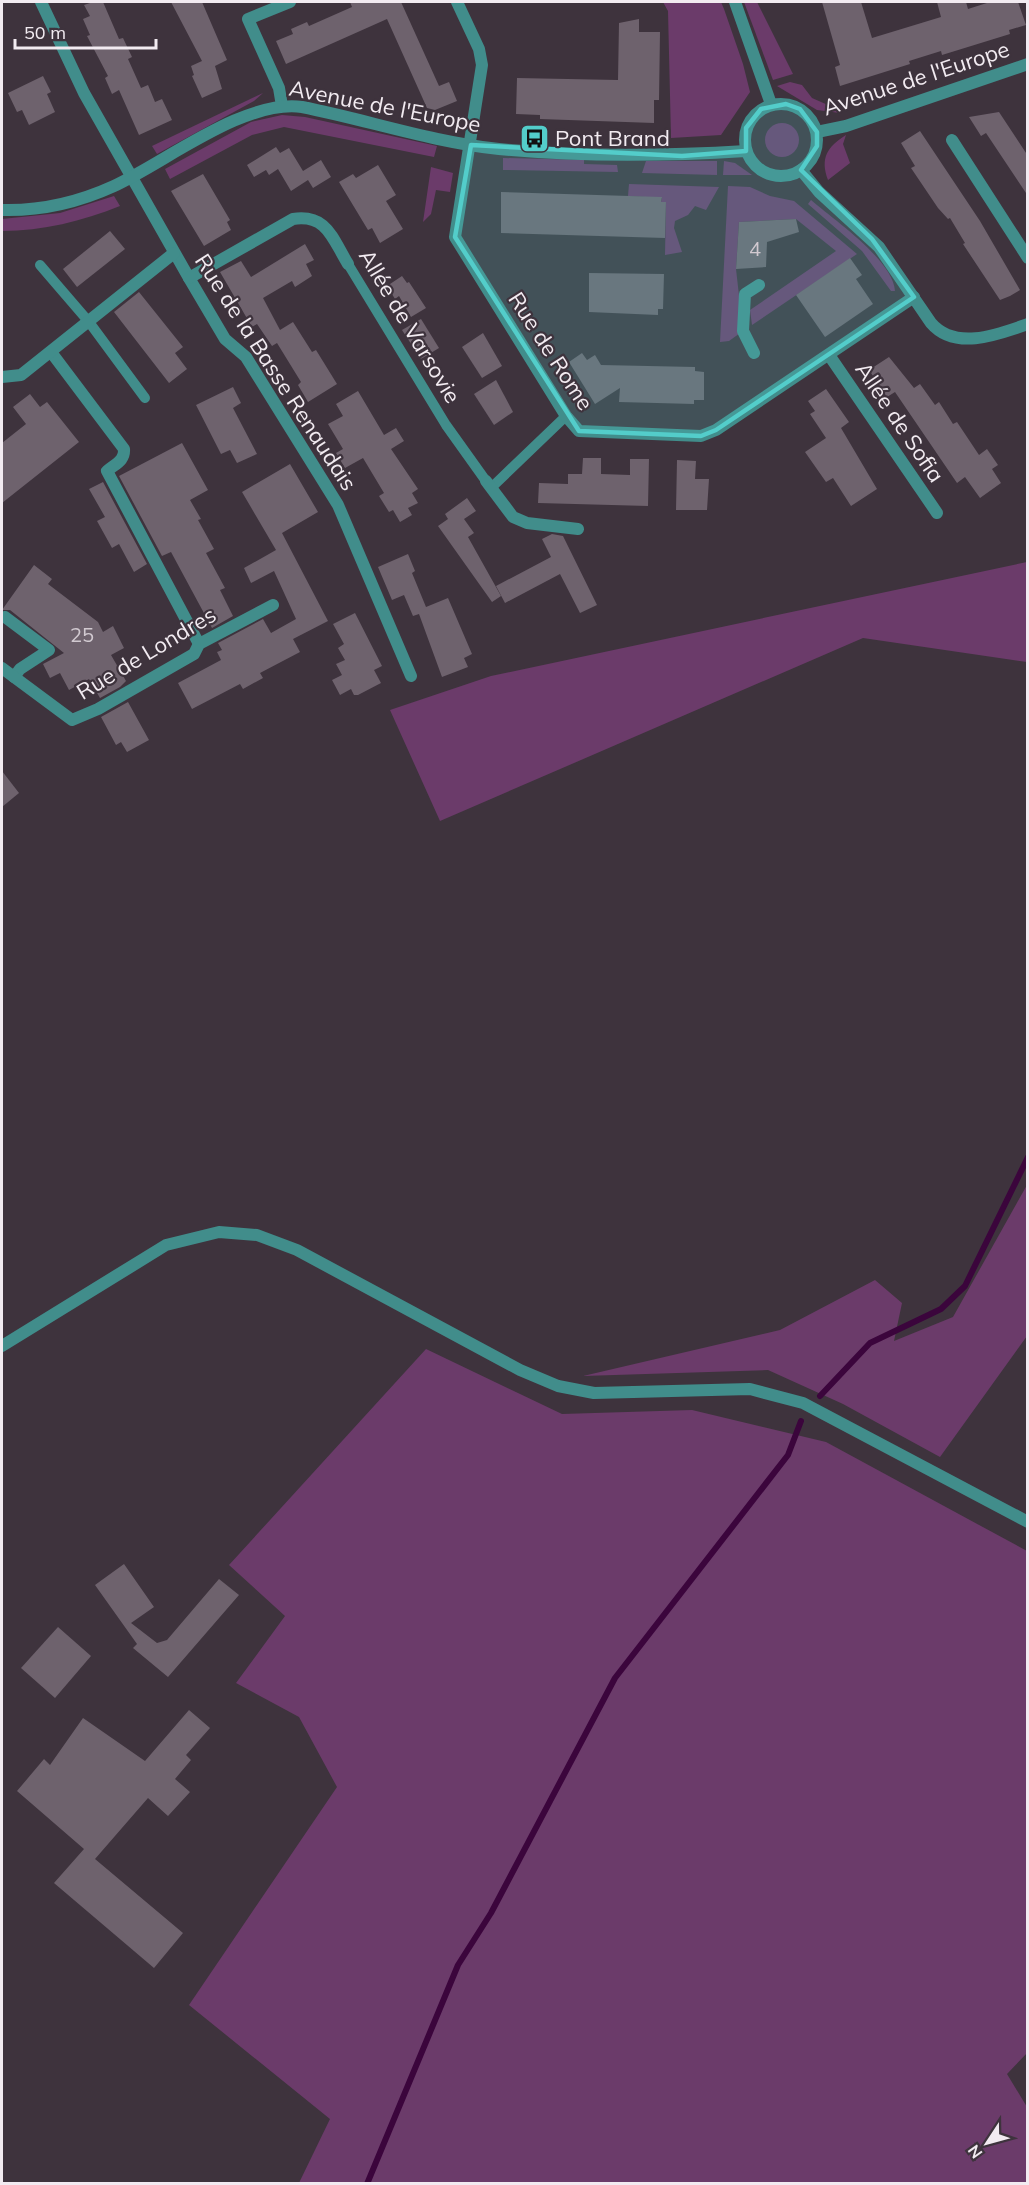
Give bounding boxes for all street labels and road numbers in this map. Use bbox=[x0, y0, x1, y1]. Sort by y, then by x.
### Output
street label: Avenue de l'Europe bbox=[819, 35, 1013, 121]
street label: Avenue de l'Europe bbox=[287, 74, 483, 138]
street label: Allée de Varsovie bbox=[353, 244, 467, 408]
street label: Rue de la Basse Renaudais bbox=[189, 248, 363, 496]
street label: Rue de Rome bbox=[502, 287, 600, 415]
street label: Allée de Sofia bbox=[849, 356, 951, 488]
street label: Rue de Londres bbox=[71, 600, 221, 706]

